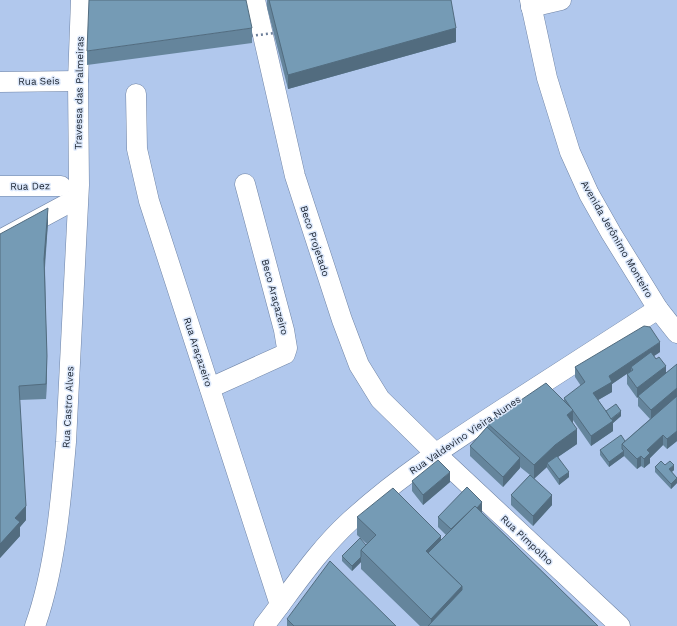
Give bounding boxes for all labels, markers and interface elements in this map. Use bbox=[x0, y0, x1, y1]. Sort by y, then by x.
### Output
street label: Travessa das Palmeiras bbox=[73, 36, 85, 150]
street label: Rua Seis bbox=[18, 75, 60, 87]
street label: Avenida Jerônimo Monteiro bbox=[579, 179, 655, 299]
street label: Rua Dez bbox=[10, 180, 50, 192]
street label: Beco Projetado bbox=[298, 204, 332, 278]
street label: Beco Araçazeiro bbox=[260, 258, 290, 336]
street label: Rua Araçazeiro bbox=[182, 316, 214, 388]
street label: Rua Castro Alves bbox=[60, 366, 76, 448]
street label: Rua Valdevino Vieira Nunes bbox=[407, 394, 523, 476]
street label: Rua Pimpolho bbox=[499, 513, 555, 567]

